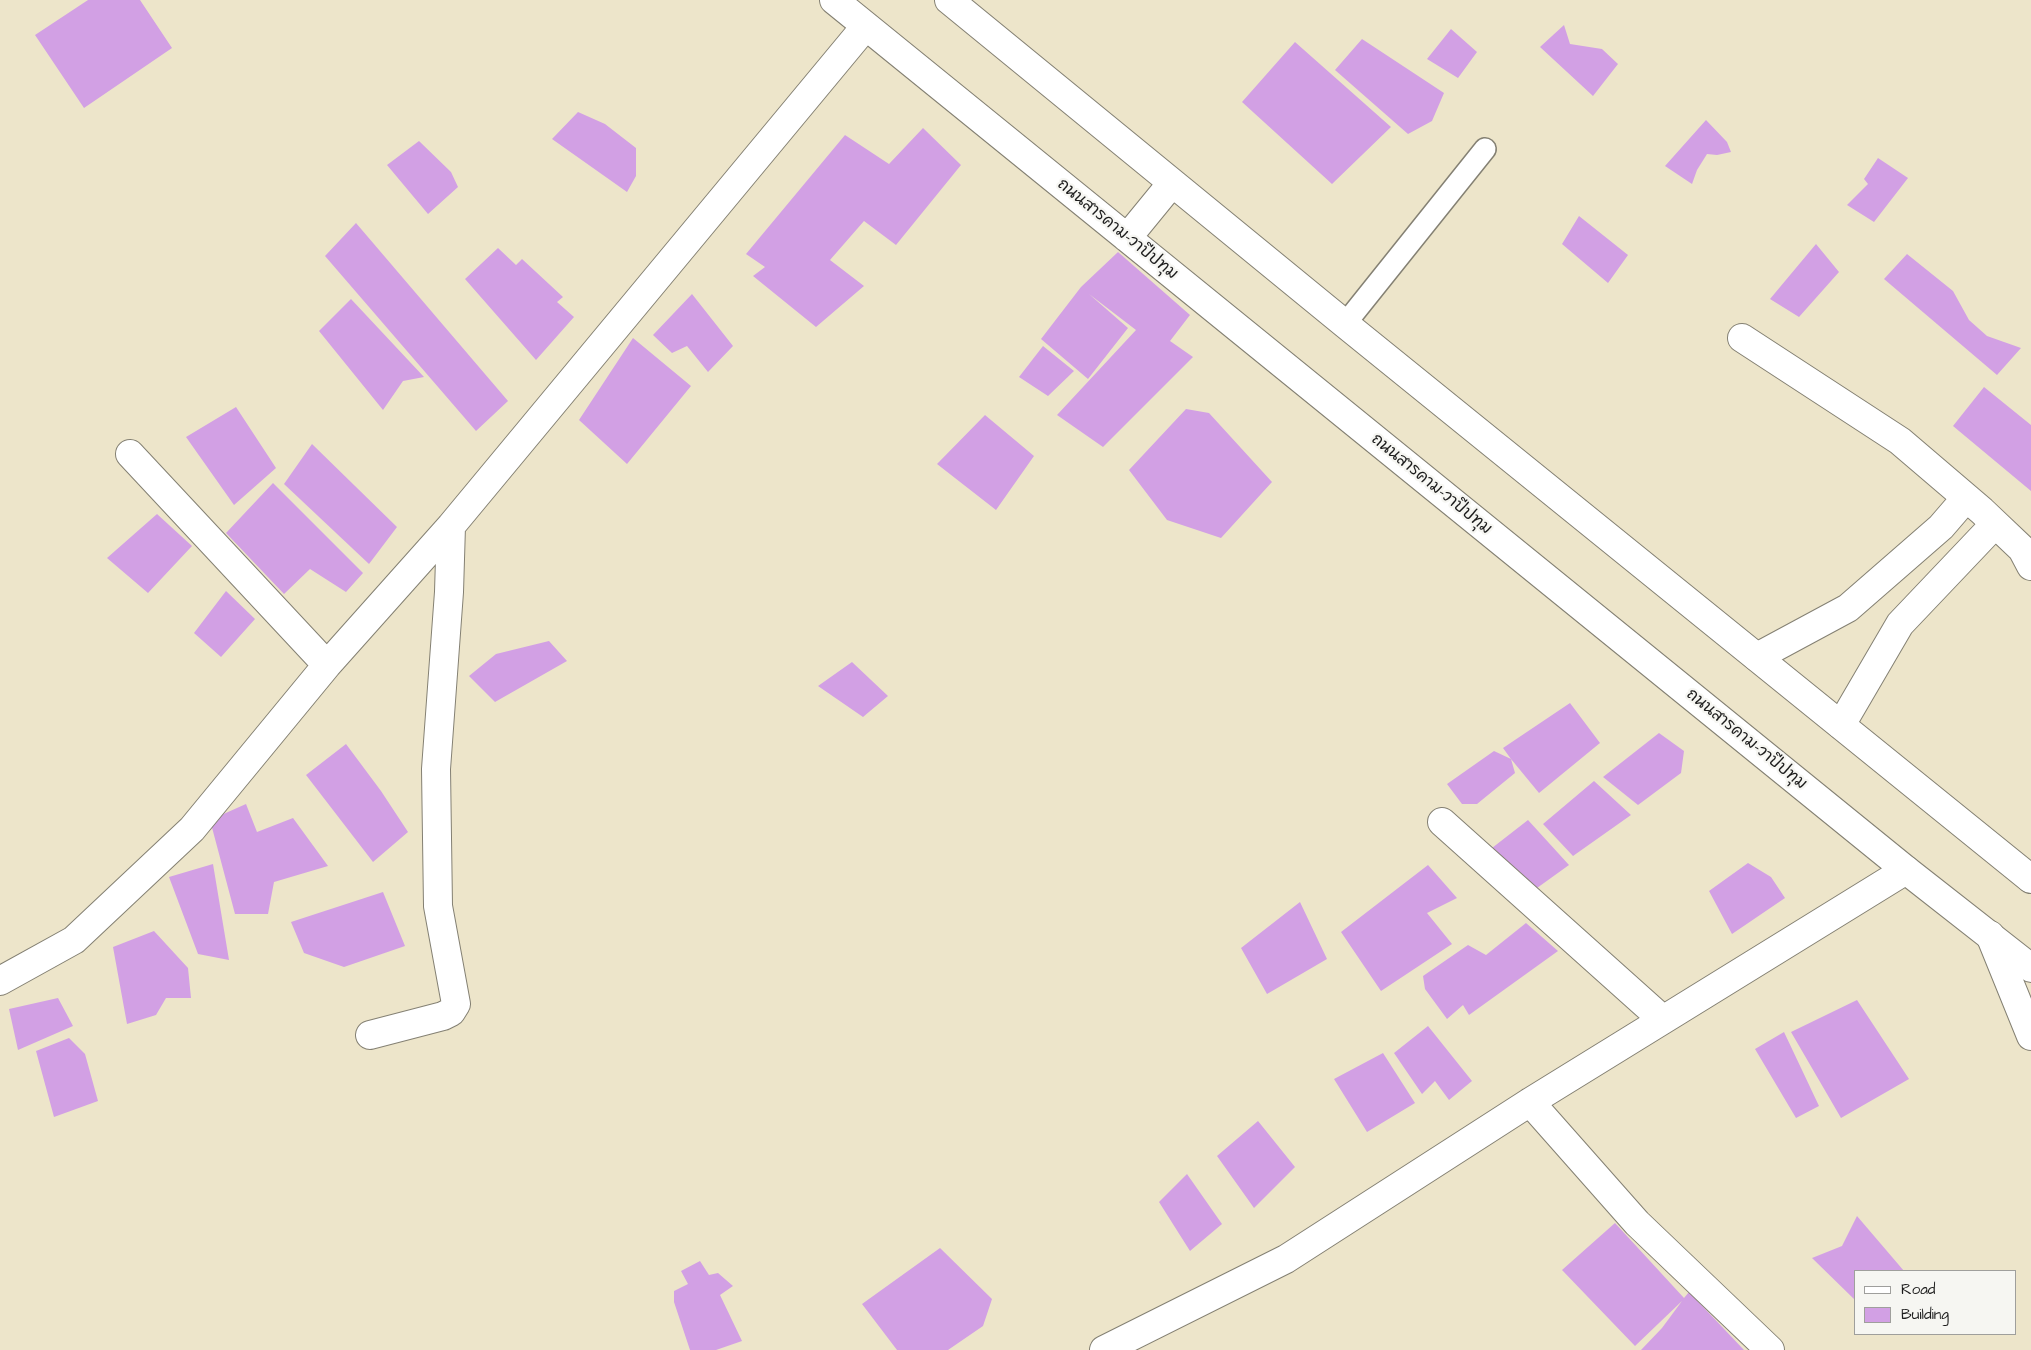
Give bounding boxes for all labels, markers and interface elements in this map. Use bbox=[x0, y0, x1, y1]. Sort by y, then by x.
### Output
street label: ถนนสารคาม-วาปีปทุม bbox=[1053, 175, 1181, 285]
street label: ถนนสารคาม-วาปีปทุม bbox=[1367, 430, 1495, 540]
street label: ถนนสารคาม-วาปีปทุม bbox=[1682, 685, 1810, 795]
legend bbox=[1854, 1270, 2016, 1335]
text: Road bbox=[1901, 1279, 1935, 1300]
text: Building bbox=[1901, 1304, 1949, 1325]

